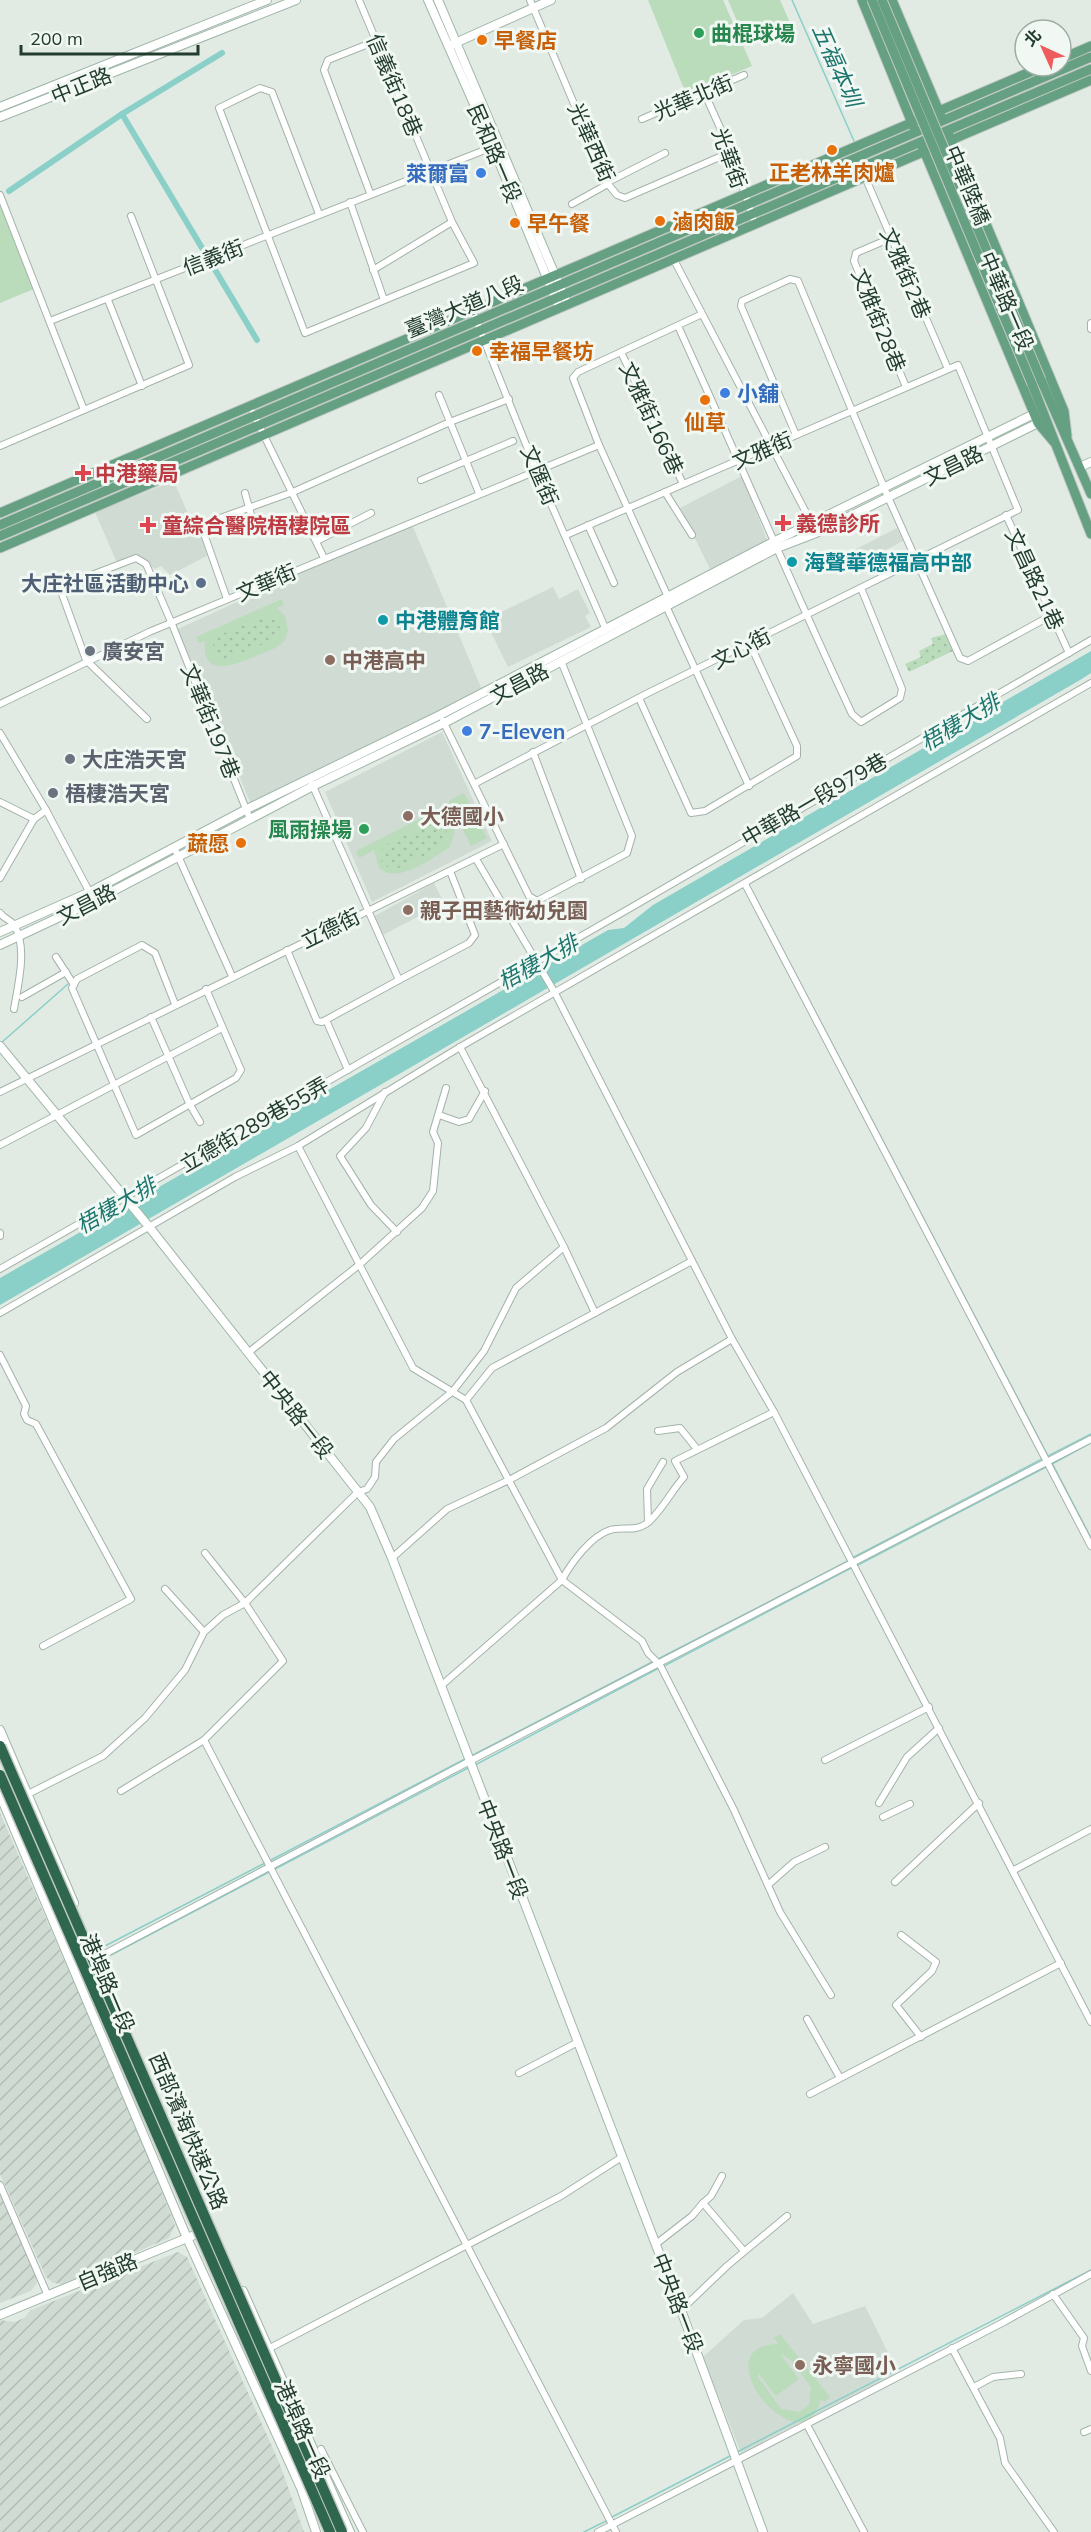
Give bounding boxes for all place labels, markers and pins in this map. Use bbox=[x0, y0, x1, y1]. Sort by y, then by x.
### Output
place label: 曲棍球場 bbox=[711, 20, 795, 46]
marker: 曲棍球場 bbox=[692, 26, 706, 40]
place label: 早餐店 bbox=[494, 27, 557, 53]
marker: 早餐店 bbox=[475, 33, 489, 47]
marker: 正老林羊肉爐 bbox=[825, 143, 839, 157]
place label: 正老林羊肉爐 bbox=[769, 159, 895, 185]
place label: 萊爾富 bbox=[406, 160, 469, 186]
marker: 萊爾富 bbox=[474, 166, 488, 180]
place label: 滷肉飯 bbox=[672, 208, 735, 234]
place label: 早午餐 bbox=[527, 210, 590, 236]
marker: 滷肉飯 bbox=[653, 214, 667, 228]
marker: 早午餐 bbox=[508, 216, 522, 230]
place label: 幸福早餐坊 bbox=[489, 338, 594, 364]
marker: 幸福早餐坊 bbox=[470, 344, 484, 358]
place label: 小舖 bbox=[737, 380, 779, 406]
marker: 小舖 bbox=[718, 386, 732, 400]
marker: 仙草 bbox=[698, 393, 712, 407]
place label: 仙草 bbox=[684, 409, 726, 435]
place label: 中港藥局 bbox=[95, 460, 179, 486]
marker: 中港藥局 bbox=[76, 466, 90, 480]
place label: 義德診所 bbox=[796, 510, 880, 536]
place label: 童綜合醫院梧棲院區 bbox=[162, 512, 351, 538]
marker: 義德診所 bbox=[774, 514, 792, 532]
marker: 童綜合醫院梧棲院區 bbox=[139, 516, 157, 534]
place label: 海聲華德福高中部 bbox=[804, 549, 972, 575]
marker: 海聲華德福高中部 bbox=[785, 555, 799, 569]
place label: 大庄社區活動中心 bbox=[21, 570, 189, 596]
marker: 大庄社區活動中心 bbox=[194, 576, 208, 590]
place label: 中港體育館 bbox=[395, 607, 500, 633]
marker: 中港體育館 bbox=[376, 613, 390, 627]
place label: 廣安宮 bbox=[102, 638, 165, 664]
marker: 廣安宮 bbox=[83, 644, 97, 658]
place label: 中港高中 bbox=[342, 647, 426, 673]
marker: 中港高中 bbox=[323, 653, 337, 667]
place label: 7-Eleven bbox=[479, 718, 566, 744]
marker: 7-Eleven bbox=[460, 724, 474, 738]
place label: 大庄浩天宮 bbox=[82, 746, 187, 772]
marker: 大庄浩天宮 bbox=[63, 752, 77, 766]
place label: 梧棲浩天宮 bbox=[65, 780, 170, 806]
marker: 梧棲浩天宮 bbox=[46, 786, 60, 800]
place label: 大德國小 bbox=[420, 803, 504, 829]
marker: 大德國小 bbox=[401, 809, 415, 823]
place label: 風雨操場 bbox=[268, 816, 352, 842]
marker: 風雨操場 bbox=[357, 822, 371, 836]
place label: 蔬愿 bbox=[187, 830, 229, 856]
marker: 蔬愿 bbox=[234, 836, 248, 850]
place label: 親子田藝術幼兒園 bbox=[420, 897, 588, 923]
marker: 親子田藝術幼兒園 bbox=[401, 903, 415, 917]
place label: 永寧國小 bbox=[812, 2352, 896, 2378]
marker: 永寧國小 bbox=[793, 2358, 807, 2372]

